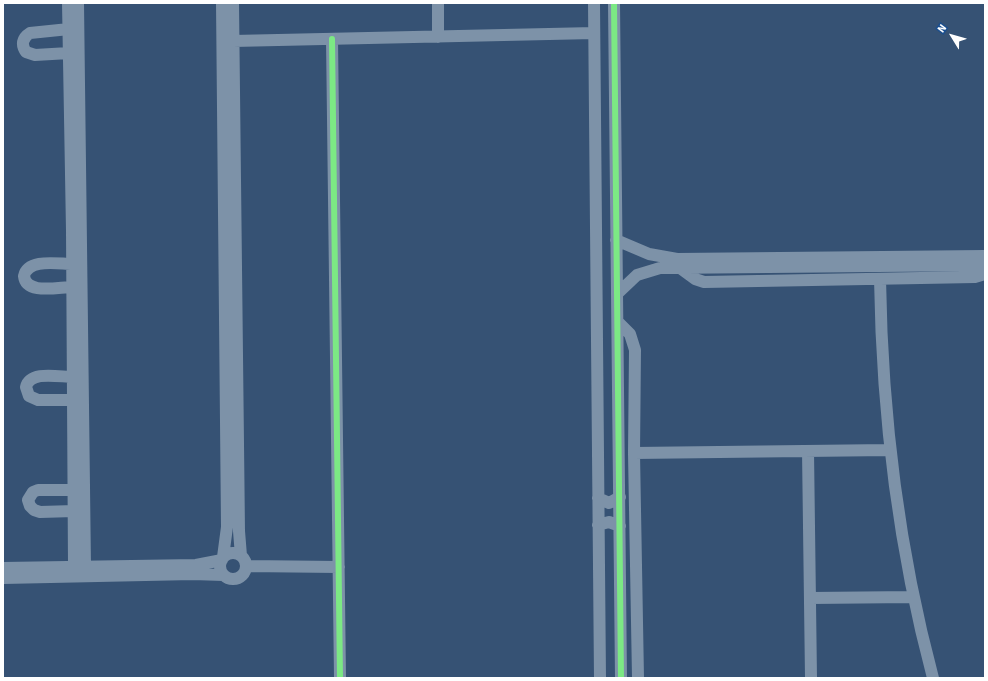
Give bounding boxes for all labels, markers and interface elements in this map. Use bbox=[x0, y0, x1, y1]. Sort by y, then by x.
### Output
north arrow bbox=[932, 16, 972, 56]
text: N bbox=[934, 21, 950, 36]

